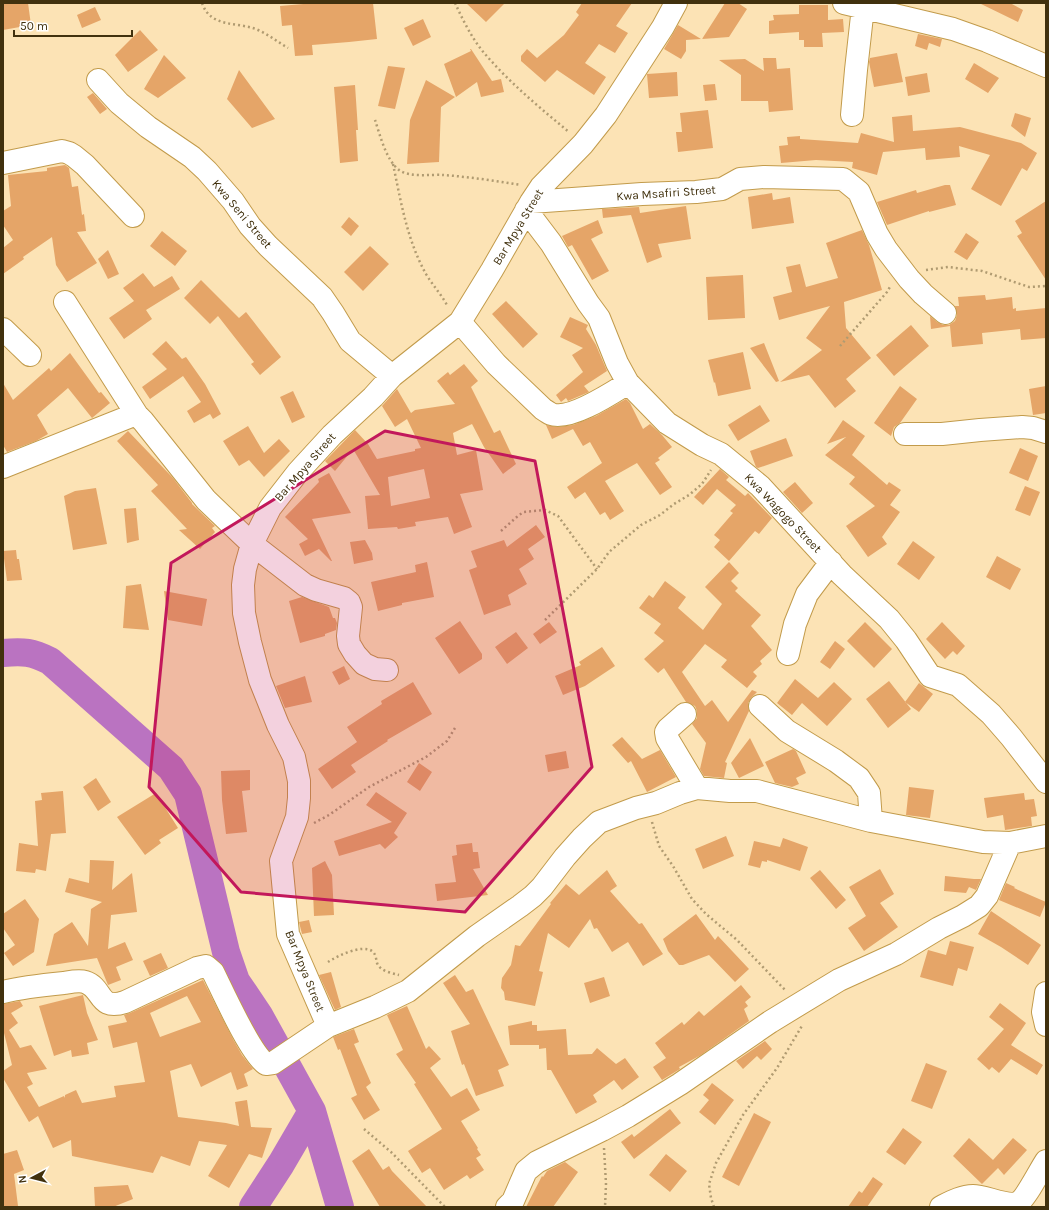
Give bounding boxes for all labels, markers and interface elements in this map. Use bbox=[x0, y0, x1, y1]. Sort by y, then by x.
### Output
scale bar bbox=[14, 12, 132, 38]
text: 50 m bbox=[20, 19, 48, 33]
street label: Kwa Seni Street bbox=[209, 177, 275, 252]
street label: Kwa Msafiri Street bbox=[616, 182, 717, 203]
street label: Bar Mpya Street bbox=[490, 186, 547, 268]
street label: Bar Mpya Street bbox=[271, 429, 339, 504]
street label: Kwa Wagogo Street bbox=[742, 470, 825, 556]
street label: Bar Mpya Street bbox=[282, 928, 328, 1014]
north arrow bbox=[12, 1158, 52, 1198]
text: N bbox=[16, 1174, 30, 1184]

